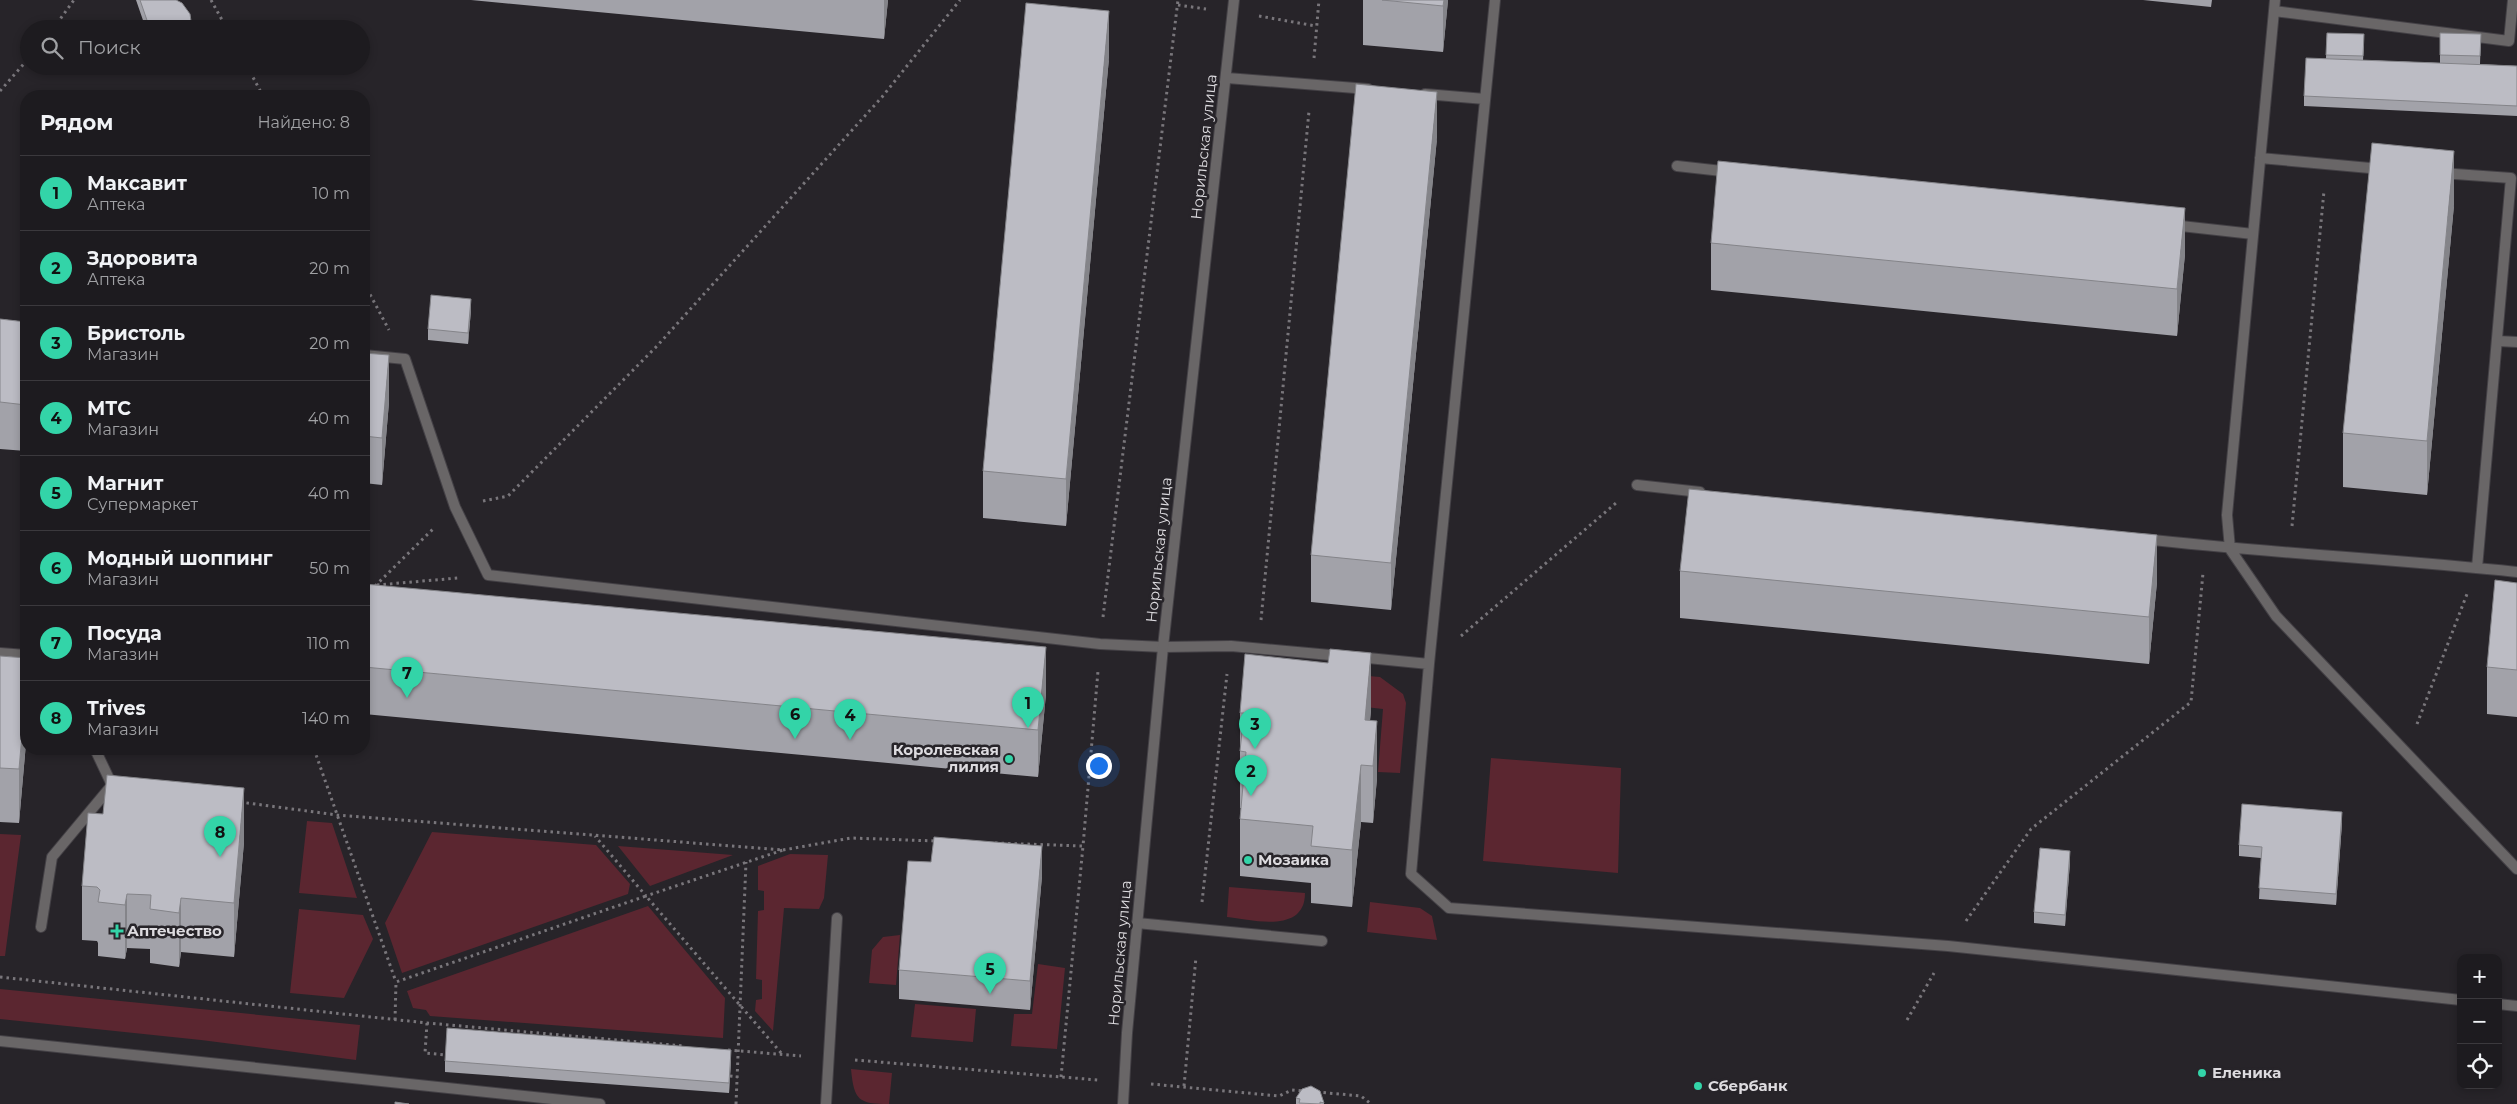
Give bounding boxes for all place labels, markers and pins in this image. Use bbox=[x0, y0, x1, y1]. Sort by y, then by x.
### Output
pin: 7 bbox=[391, 657, 423, 698]
pin: 1 bbox=[1012, 687, 1044, 728]
pin: 6 bbox=[779, 698, 811, 739]
pin: 4 bbox=[834, 699, 866, 740]
pin: 3 bbox=[1239, 708, 1271, 749]
place label: Королевская лилия bbox=[893, 740, 999, 776]
marker: Королевская лилия bbox=[1003, 753, 1015, 765]
pin: 2 bbox=[1235, 755, 1267, 796]
pin: 8 bbox=[204, 816, 236, 857]
place label: Мозаика bbox=[1258, 850, 1329, 869]
marker: Мозаика bbox=[1242, 854, 1254, 866]
place label: Аптечество bbox=[127, 921, 222, 940]
marker: Аптечество bbox=[111, 925, 123, 937]
pin: 5 bbox=[974, 953, 1006, 994]
place label: Еленика bbox=[2212, 1063, 2281, 1082]
marker: Еленика bbox=[2196, 1067, 2208, 1079]
place label: Сбербанк bbox=[1708, 1076, 1788, 1095]
marker: Сбербанк bbox=[1692, 1080, 1704, 1092]

